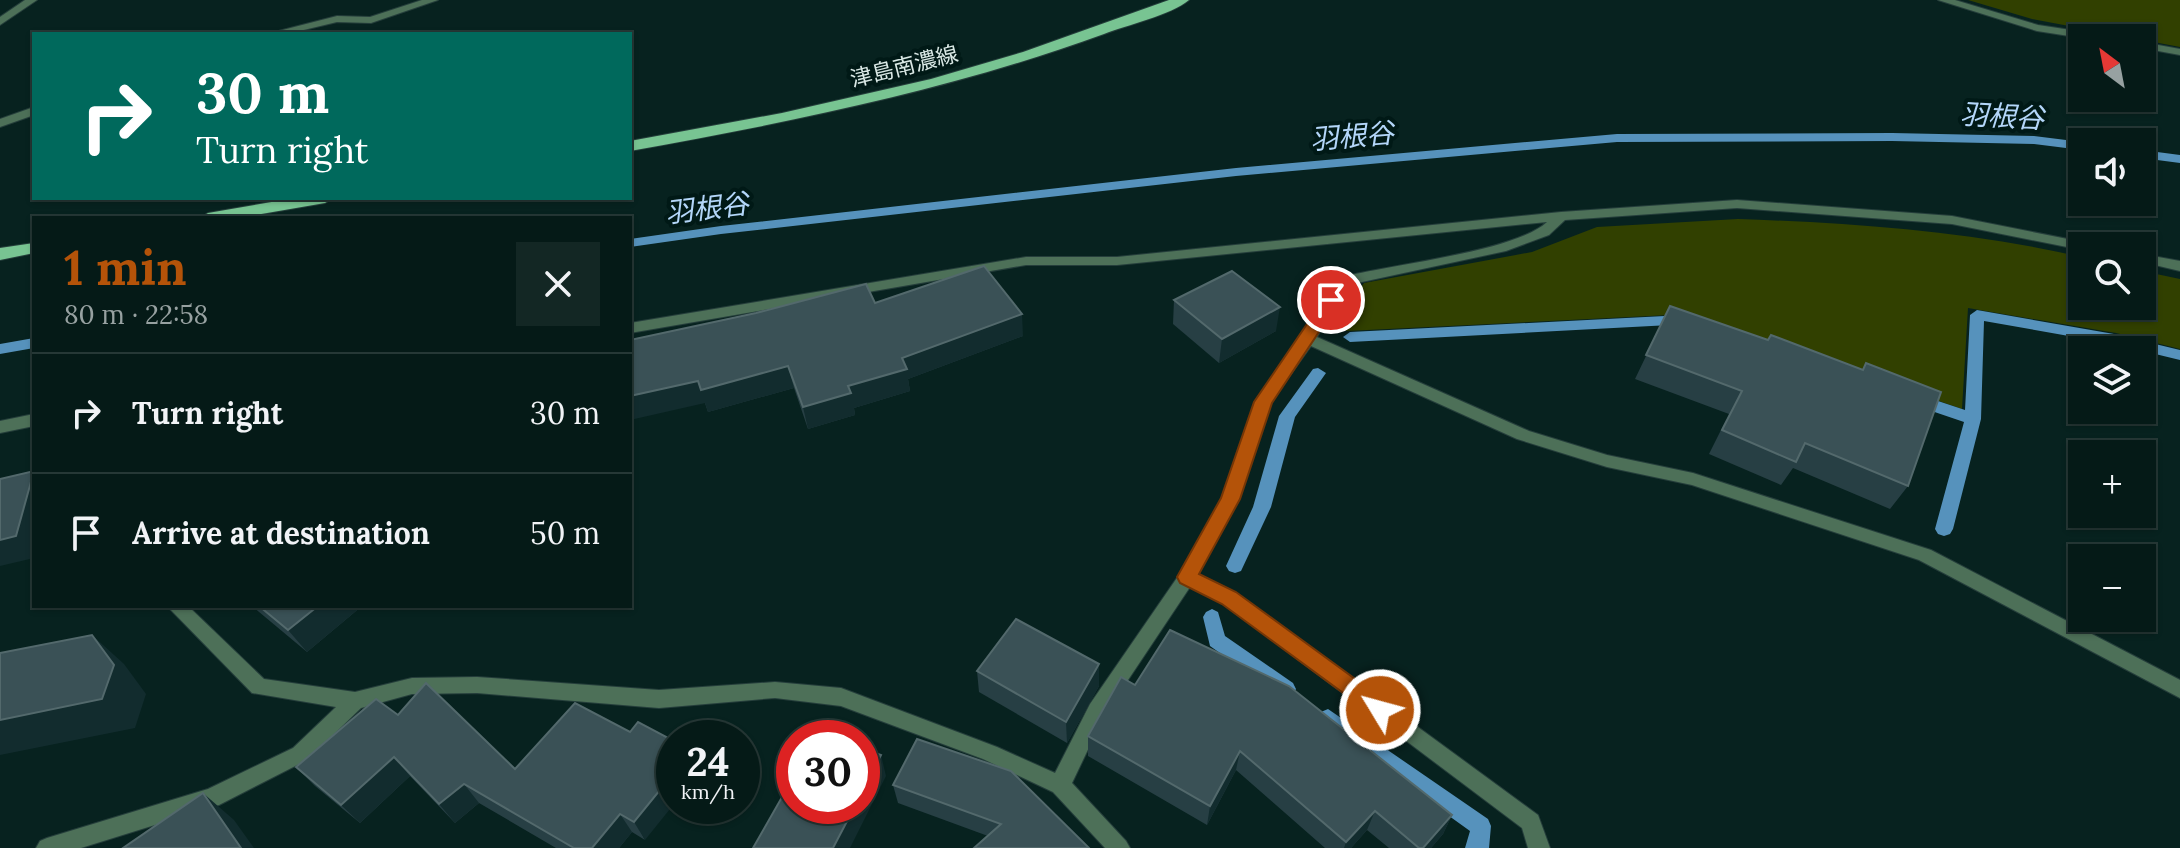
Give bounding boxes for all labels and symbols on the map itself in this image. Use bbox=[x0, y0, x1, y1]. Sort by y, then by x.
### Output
north arrow bbox=[2068, 24, 2156, 112]
street label: 津島南濃線 bbox=[847, 39, 961, 93]
water label: 羽根谷 bbox=[1959, 96, 2047, 136]
water label: 羽根谷 bbox=[1309, 114, 1397, 158]
water label: 羽根谷 bbox=[663, 185, 753, 231]
pin bbox=[1297, 266, 1365, 334]
position arrow bbox=[1338, 668, 1422, 752]
speed limit sign: 30 bbox=[776, 720, 880, 824]

